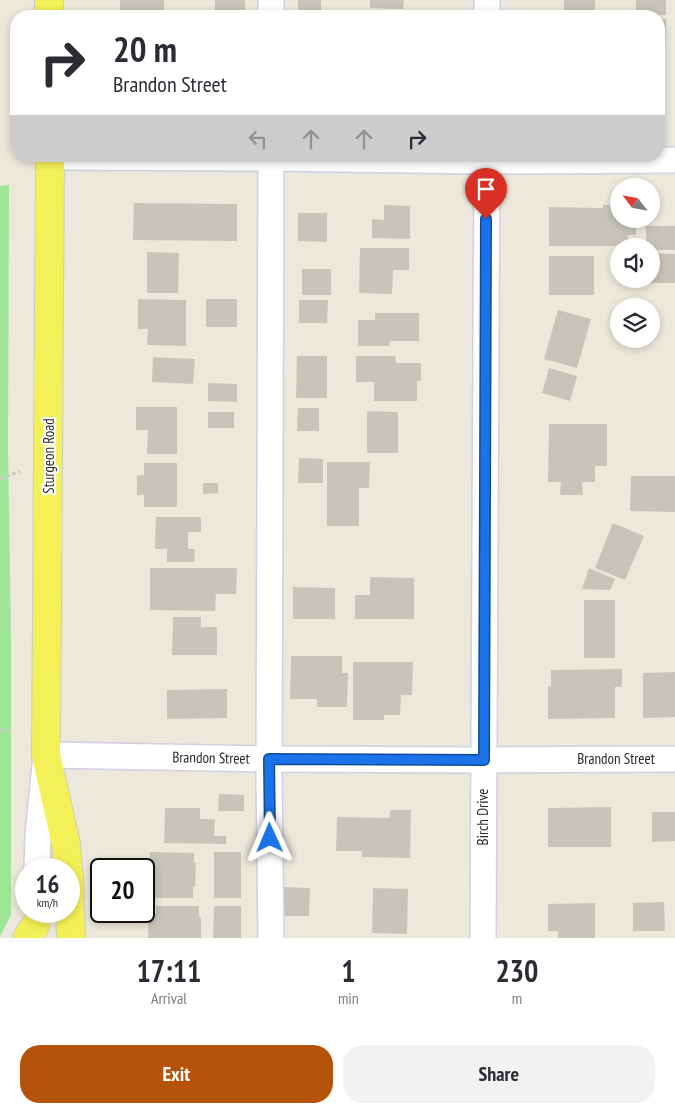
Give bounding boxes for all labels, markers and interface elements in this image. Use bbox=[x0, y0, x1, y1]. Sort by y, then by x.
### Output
text: 20 m bbox=[113, 26, 177, 72]
icon: right bbox=[30, 30, 95, 95]
text: Brandon Street bbox=[113, 70, 227, 98]
icon: left bbox=[244, 125, 272, 153]
icon: ahead bbox=[297, 125, 325, 153]
icon: ahead bbox=[350, 125, 378, 153]
icon: right bbox=[403, 125, 431, 153]
pin bbox=[465, 168, 507, 219]
icon: arrive bbox=[472, 175, 500, 203]
north arrow bbox=[610, 178, 660, 228]
map controls bbox=[610, 178, 660, 348]
button: sound bbox=[610, 238, 660, 288]
button: layers bbox=[610, 298, 660, 348]
street label: Sturgeon Road bbox=[39, 418, 58, 494]
street label: Brandon Street bbox=[172, 747, 250, 768]
street label: Brandon Street bbox=[577, 749, 655, 768]
street label: Birch Drive bbox=[473, 789, 492, 845]
position arrow bbox=[243, 811, 295, 863]
speed limit sign: 20 bbox=[90, 858, 155, 923]
text: 16 bbox=[36, 868, 59, 900]
text: km/h bbox=[37, 895, 58, 910]
text: 17:11 bbox=[137, 951, 201, 990]
text: 1 bbox=[341, 951, 356, 990]
text: 230 bbox=[495, 951, 538, 990]
text: Arrival bbox=[151, 988, 187, 1008]
text: min bbox=[338, 988, 359, 1008]
text: m bbox=[512, 988, 522, 1008]
button: Exit bbox=[20, 1045, 333, 1103]
button: Share bbox=[343, 1045, 655, 1103]

